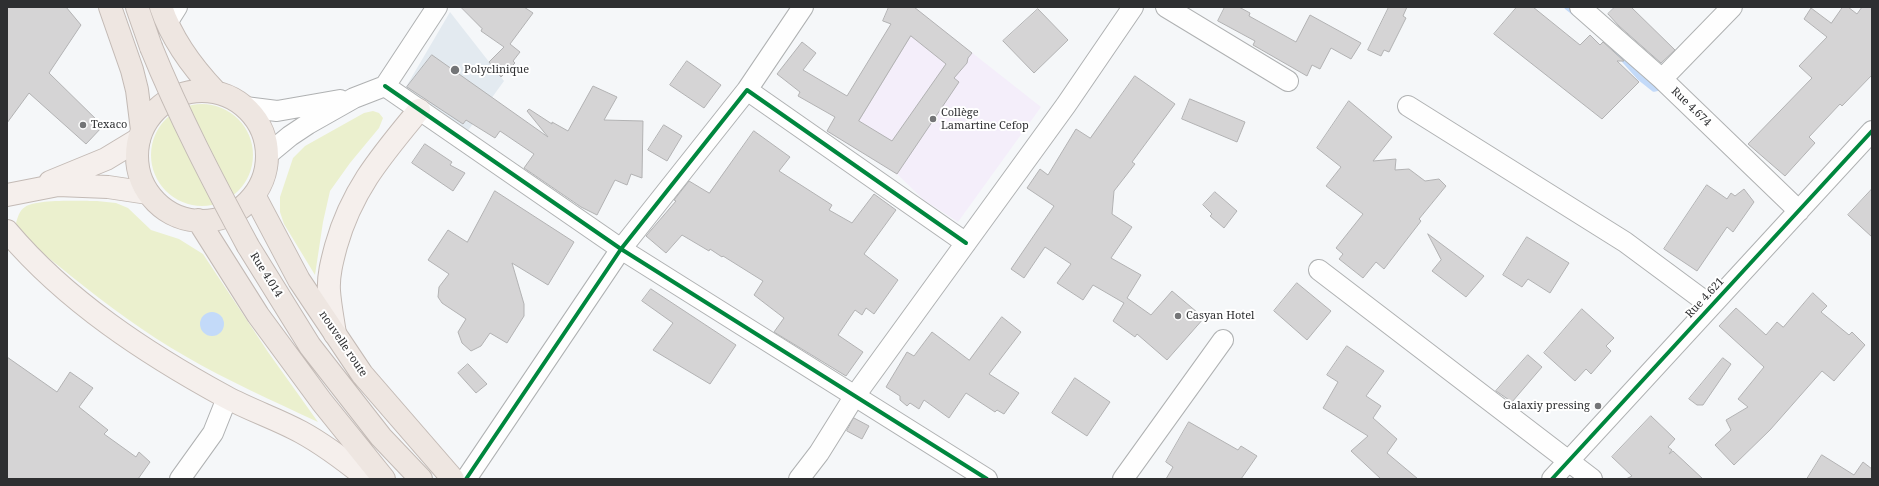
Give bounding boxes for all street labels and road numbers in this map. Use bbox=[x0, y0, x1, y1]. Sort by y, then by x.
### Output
street label: Rue 4.674 bbox=[1668, 85, 1714, 129]
street label: Rue 4.014 bbox=[247, 250, 285, 300]
street label: Rue 4.621 bbox=[1683, 275, 1727, 321]
street label: nouvelle route bbox=[316, 309, 370, 379]

